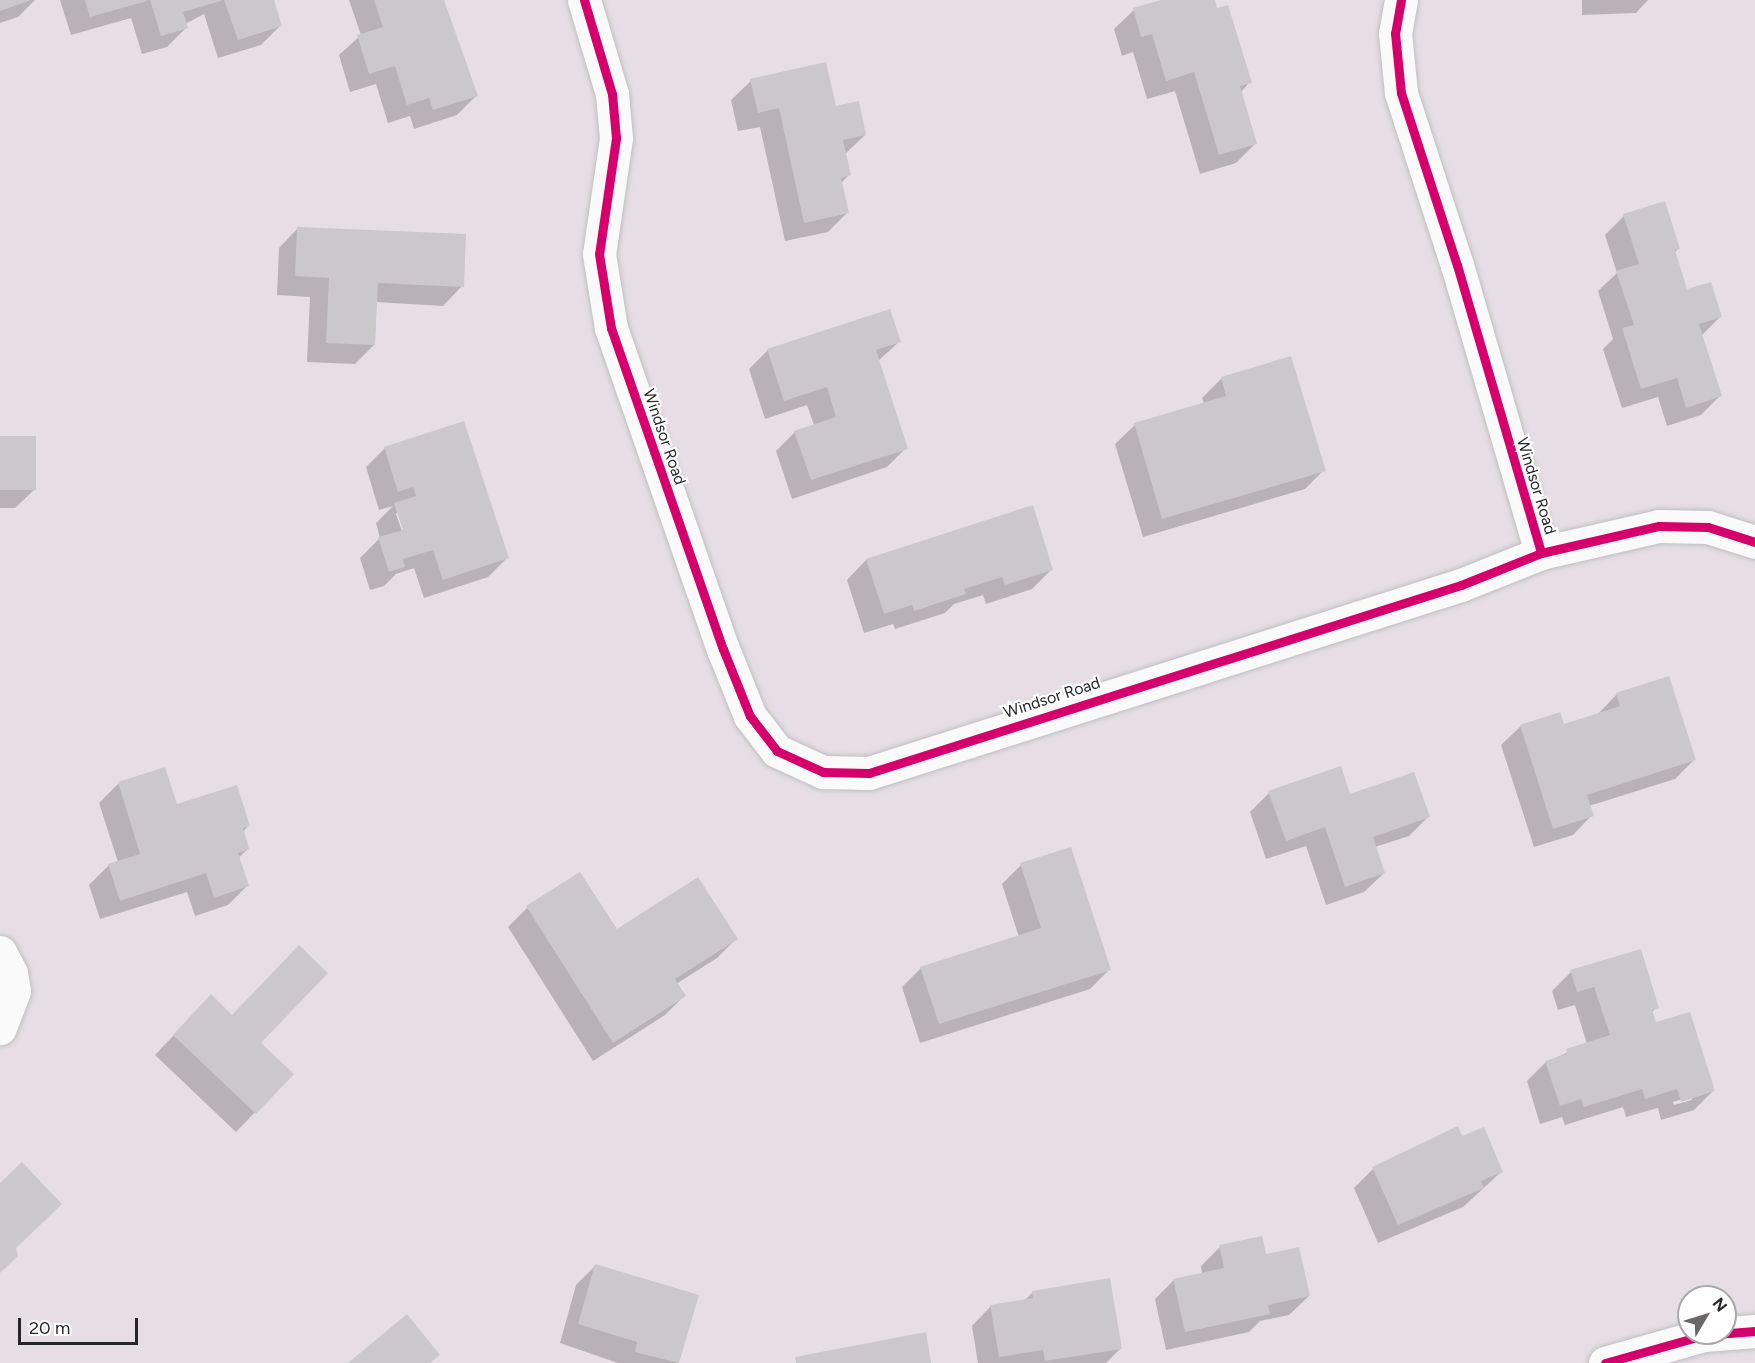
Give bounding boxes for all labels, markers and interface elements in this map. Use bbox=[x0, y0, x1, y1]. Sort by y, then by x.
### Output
street label: Windsor Road bbox=[639, 386, 689, 488]
street label: Windsor Road bbox=[1512, 435, 1560, 537]
street label: Windsor Road bbox=[1001, 673, 1103, 723]
north arrow bbox=[1677, 1285, 1737, 1345]
text: N bbox=[1709, 1294, 1731, 1316]
scale bar bbox=[21, 1306, 141, 1344]
text: 20 m bbox=[29, 1317, 70, 1339]

